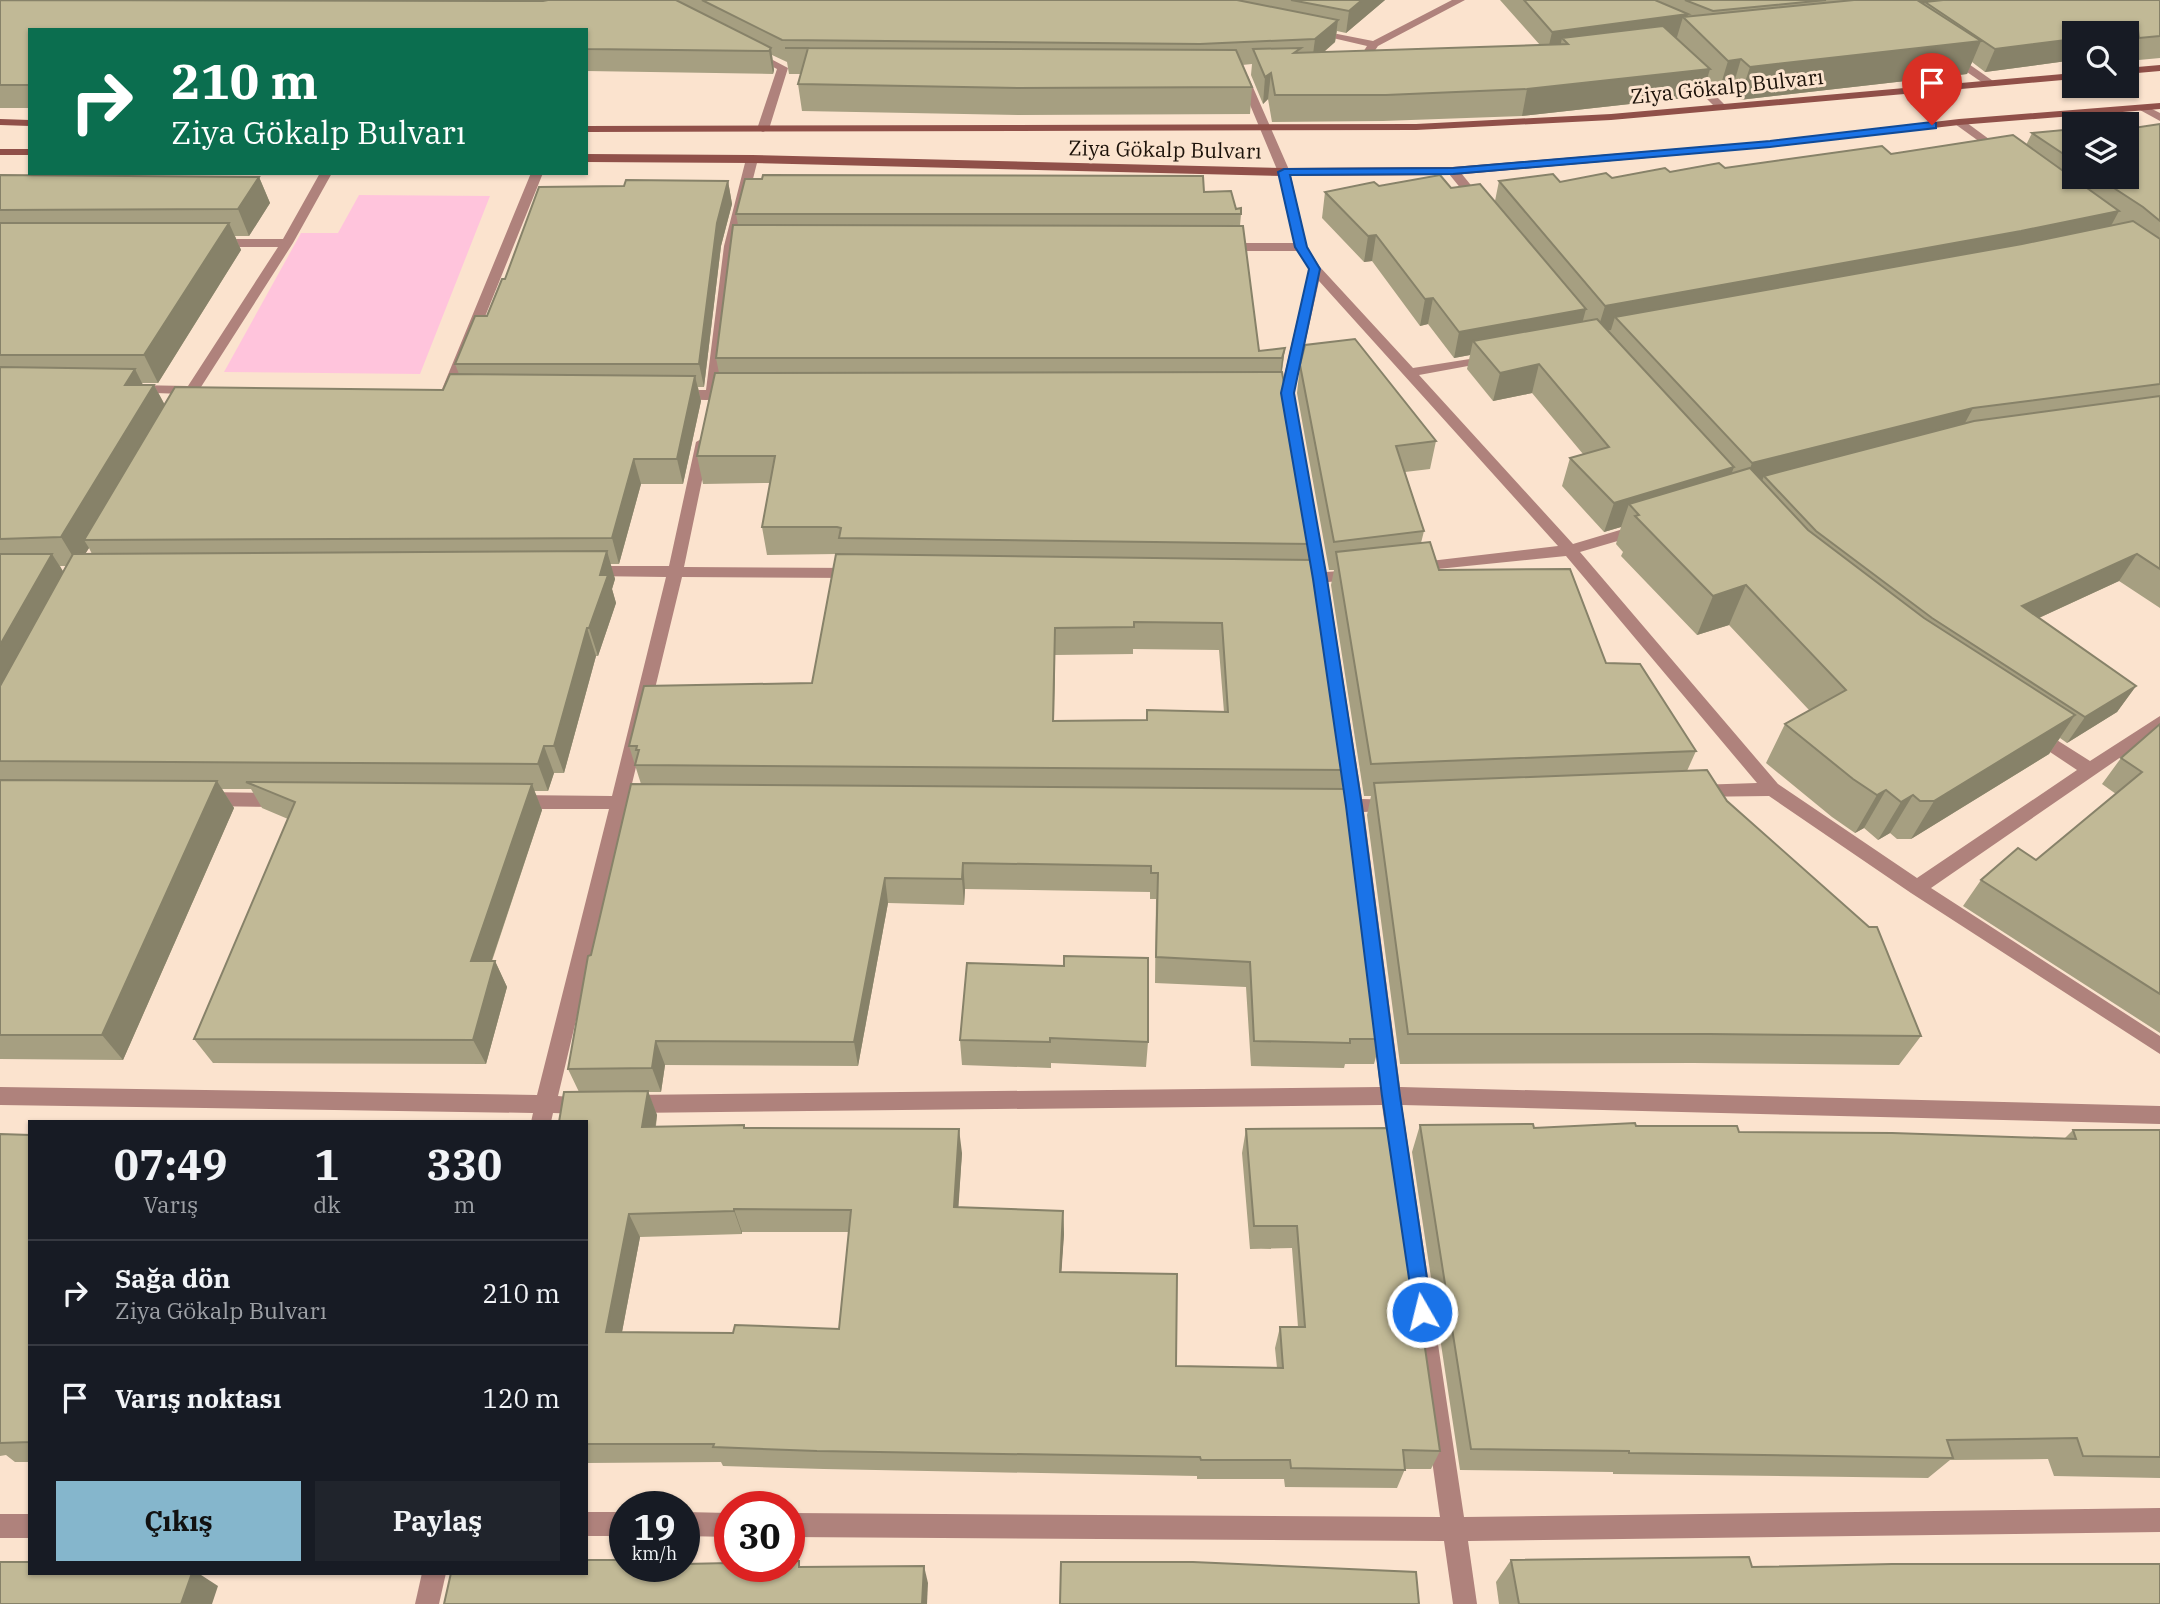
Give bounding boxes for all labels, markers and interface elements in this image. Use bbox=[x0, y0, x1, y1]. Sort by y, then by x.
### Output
map controls bbox=[2062, 21, 2139, 189]
button: search bbox=[2062, 21, 2139, 98]
text: 210 m bbox=[171, 49, 318, 112]
pin bbox=[1902, 53, 1962, 125]
icon: right bbox=[56, 56, 147, 147]
street label: Ziya Gökalp Bulvarı bbox=[1629, 62, 1825, 110]
icon: arrive bbox=[1913, 64, 1951, 102]
text: Ziya Gökalp Bulvarı bbox=[171, 111, 466, 153]
button: layers bbox=[2062, 112, 2139, 189]
street label: Ziya Gökalp Bulvarı bbox=[1068, 133, 1262, 165]
text: 07:49 bbox=[114, 1137, 227, 1192]
text: 1 bbox=[314, 1137, 340, 1192]
text: 330 bbox=[427, 1137, 502, 1192]
text: Varış bbox=[143, 1189, 198, 1219]
text: dk bbox=[313, 1189, 341, 1219]
text: m bbox=[453, 1189, 475, 1219]
text: Sağa dön bbox=[115, 1261, 231, 1295]
icon: right bbox=[56, 1274, 94, 1312]
position arrow bbox=[1385, 1275, 1459, 1349]
text: 210 m bbox=[482, 1276, 560, 1310]
text: Ziya Gökalp Bulvarı bbox=[115, 1295, 327, 1325]
icon: arrive bbox=[56, 1379, 94, 1417]
text: Varış noktası bbox=[115, 1381, 281, 1415]
text: 120 m bbox=[482, 1381, 560, 1415]
button: Çıkış bbox=[56, 1481, 301, 1561]
button: Paylaş bbox=[315, 1481, 560, 1561]
speed limit sign: 30 bbox=[714, 1491, 805, 1582]
text: 19 bbox=[633, 1504, 676, 1550]
text: km/h bbox=[632, 1542, 677, 1565]

